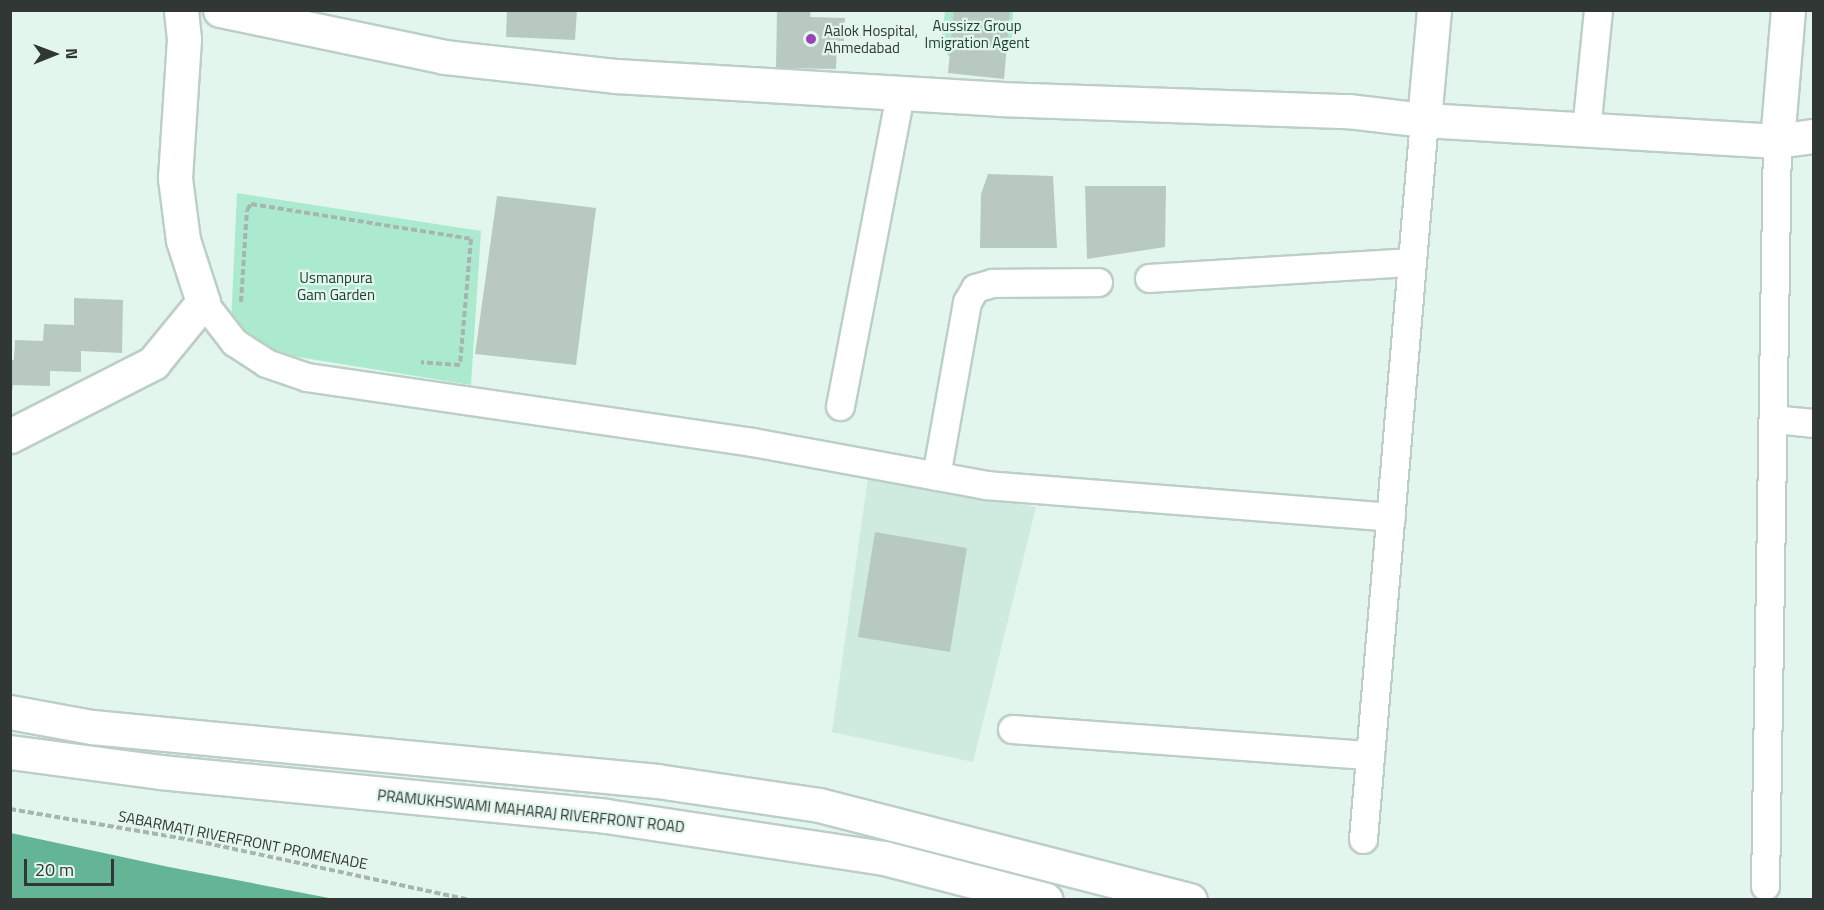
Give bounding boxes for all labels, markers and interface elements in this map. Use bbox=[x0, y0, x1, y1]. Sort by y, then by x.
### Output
park label: Aussizz Group Imigration Agent bbox=[924, 16, 1030, 51]
place label: Aalok Hospital, Ahmedabad bbox=[824, 21, 918, 56]
north arrow bbox=[24, 24, 84, 84]
marker: Aalok Hospital, Ahmedabad bbox=[802, 30, 820, 48]
text: N bbox=[60, 48, 84, 59]
park label: Usmanpura Gam Garden bbox=[297, 268, 375, 303]
street label: PRAMUKHSWAMI MAHARAJ RIVERFRONT ROAD bbox=[376, 786, 686, 836]
street label: SABARMATI RIVERFRONT PROMENADE bbox=[117, 807, 369, 873]
scale bar bbox=[27, 847, 117, 885]
text: 20 m bbox=[35, 856, 74, 883]

